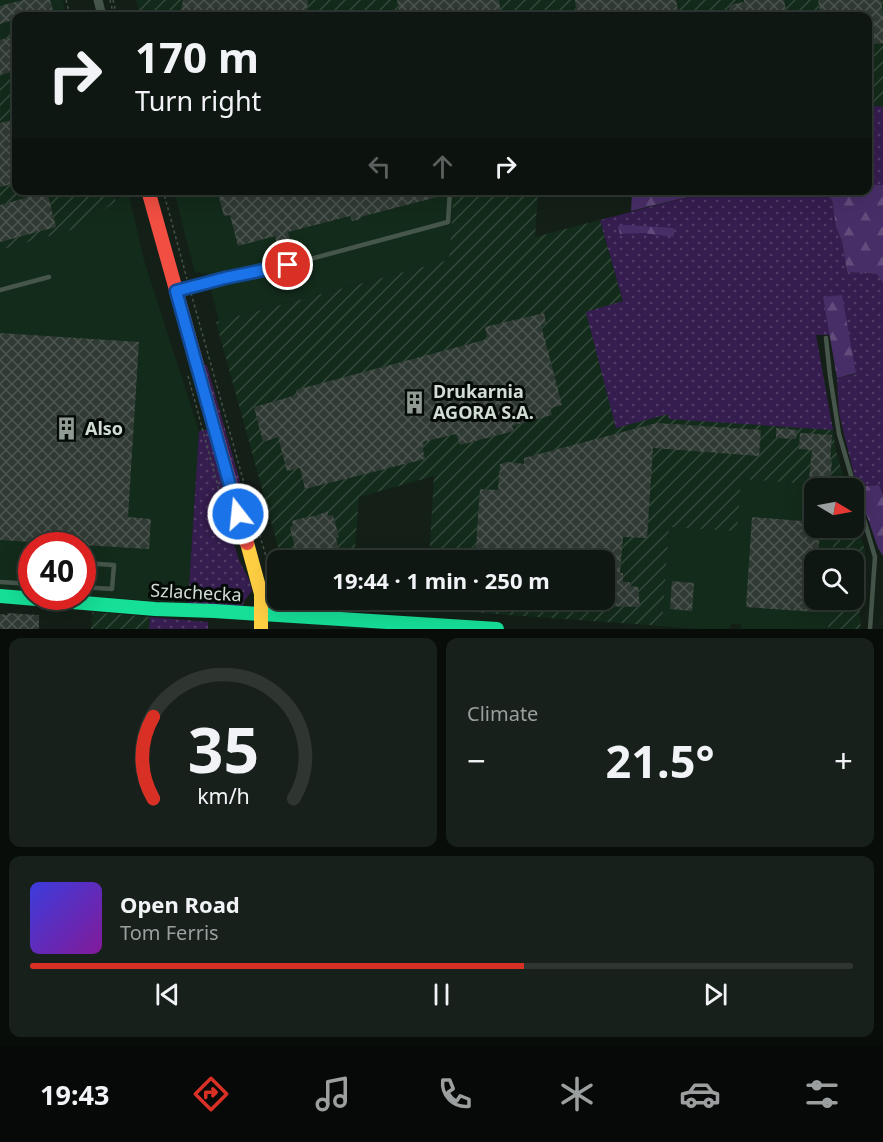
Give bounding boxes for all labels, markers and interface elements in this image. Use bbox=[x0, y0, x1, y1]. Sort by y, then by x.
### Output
text: 170 m bbox=[135, 28, 259, 85]
icon: right bbox=[36, 36, 114, 114]
text: Turn right bbox=[135, 82, 261, 119]
icon: left bbox=[363, 150, 396, 183]
icon: ahead bbox=[426, 150, 459, 183]
icon: right bbox=[489, 150, 522, 183]
pin bbox=[262, 239, 313, 290]
icon: arrive bbox=[271, 248, 304, 281]
place label: Drukarnia AGORA S.A. bbox=[433, 379, 534, 424]
building icon: Drukarnia AGORA S.A. bbox=[402, 389, 428, 415]
building icon: Also bbox=[54, 416, 80, 442]
place label: Also bbox=[85, 416, 123, 440]
north arrow bbox=[804, 478, 864, 538]
map controls bbox=[804, 478, 864, 610]
position arrow bbox=[206, 482, 270, 546]
speed limit sign: 40 bbox=[18, 532, 96, 610]
button: search bbox=[804, 550, 864, 610]
text: 19:44 · 1 min · 250 m bbox=[332, 565, 550, 595]
street label: Szlachecka bbox=[150, 578, 242, 606]
text: Climate bbox=[467, 700, 538, 727]
text: 35 bbox=[187, 706, 259, 791]
text: 21.5° bbox=[606, 730, 714, 791]
text: − bbox=[467, 738, 486, 783]
text: + bbox=[834, 738, 853, 783]
text: km/h bbox=[197, 782, 249, 811]
text: Open Road bbox=[120, 889, 240, 919]
text: Tom Ferris bbox=[120, 919, 219, 946]
icon: previous bbox=[151, 978, 184, 1011]
icon: pause bbox=[425, 978, 458, 1011]
icon: next bbox=[699, 978, 732, 1011]
icon: directions bbox=[190, 1073, 232, 1115]
icon: music bbox=[312, 1073, 354, 1115]
icon: phone bbox=[434, 1073, 476, 1115]
icon: climate bbox=[556, 1073, 598, 1115]
icon: car bbox=[679, 1073, 721, 1115]
icon: filters bbox=[801, 1073, 843, 1115]
text: 19:43 bbox=[40, 1076, 109, 1113]

